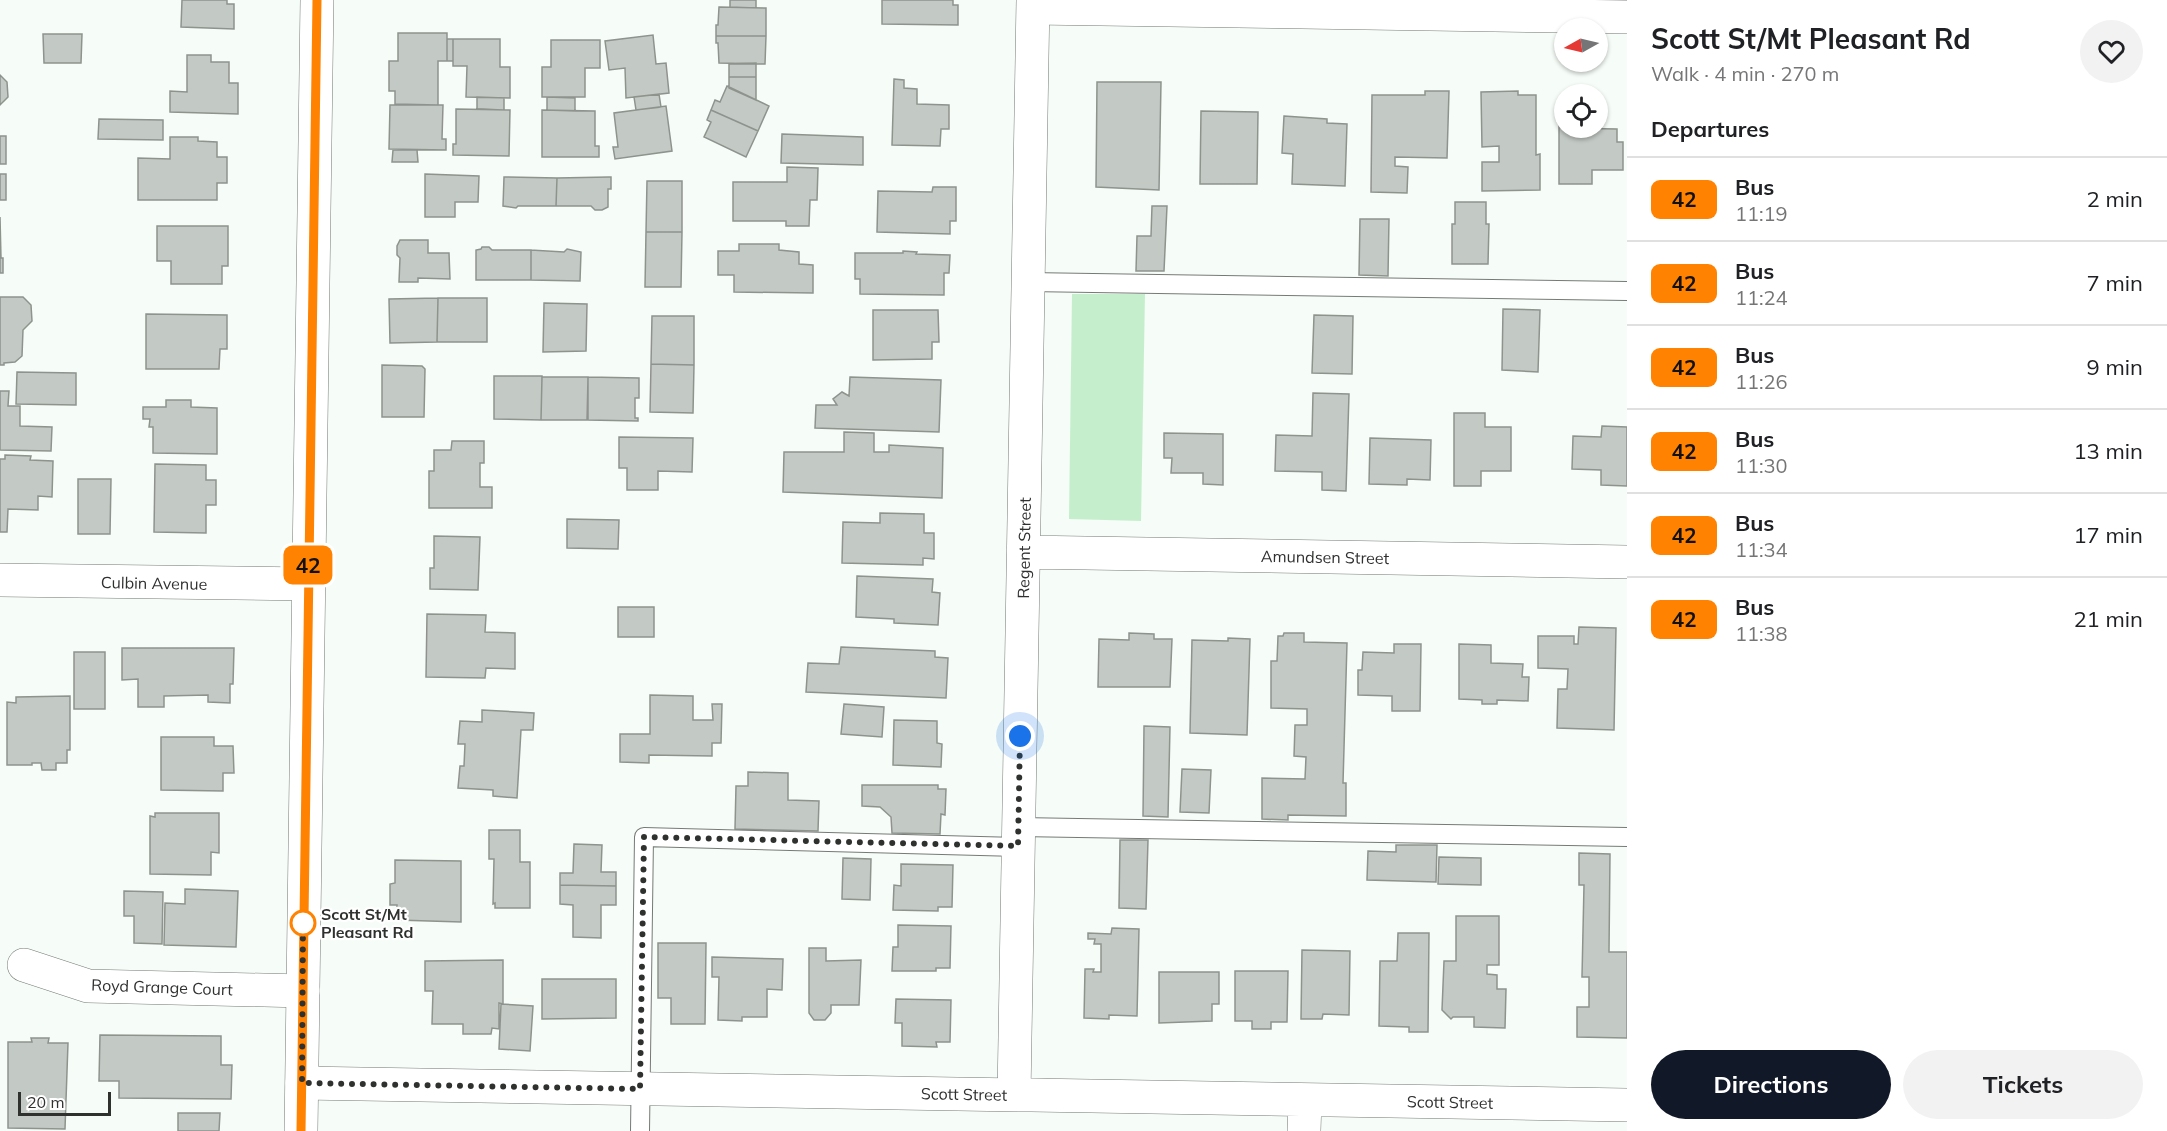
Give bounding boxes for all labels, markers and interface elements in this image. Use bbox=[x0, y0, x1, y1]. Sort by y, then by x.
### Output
north arrow bbox=[1554, 18, 1608, 72]
map controls bbox=[1554, 18, 1608, 138]
button: heart bbox=[2080, 20, 2143, 83]
text: Scott St/Mt Pleasant Rd bbox=[1651, 21, 1971, 56]
text: Walk · 4 min · 270 m bbox=[1651, 61, 1839, 86]
button: locate bbox=[1554, 84, 1608, 138]
text: Departures bbox=[1651, 115, 1769, 143]
text: Bus bbox=[1735, 173, 1774, 201]
text: 2 min bbox=[2087, 185, 2143, 213]
text: 42 bbox=[1671, 186, 1697, 212]
text: 11:19 bbox=[1735, 201, 1788, 226]
text: Bus bbox=[1735, 257, 1774, 285]
text: 7 min bbox=[2087, 269, 2143, 297]
text: 42 bbox=[1671, 270, 1697, 296]
text: 11:24 bbox=[1735, 285, 1788, 310]
text: Bus bbox=[1735, 341, 1774, 369]
text: 9 min bbox=[2087, 353, 2143, 381]
text: 42 bbox=[1671, 354, 1697, 380]
text: 11:26 bbox=[1735, 369, 1788, 394]
text: Bus bbox=[1735, 425, 1774, 453]
text: 13 min bbox=[2073, 437, 2143, 465]
text: 42 bbox=[1671, 438, 1697, 464]
text: 11:30 bbox=[1735, 453, 1788, 478]
street label: Regent Street bbox=[1013, 497, 1035, 599]
text: Bus bbox=[1735, 509, 1774, 537]
text: 17 min bbox=[2073, 521, 2143, 549]
text: 42 bbox=[1671, 522, 1697, 548]
text: 11:34 bbox=[1735, 537, 1788, 562]
line badge: 42 bbox=[281, 546, 335, 584]
street label: Amundsen Street bbox=[1261, 546, 1390, 568]
text: 42 bbox=[295, 552, 321, 578]
street label: Culbin Avenue bbox=[101, 572, 207, 594]
text: Bus bbox=[1735, 593, 1774, 621]
text: 21 min bbox=[2073, 605, 2143, 633]
text: 42 bbox=[1671, 606, 1697, 632]
text: 11:38 bbox=[1735, 621, 1788, 646]
your location bbox=[1005, 721, 1035, 751]
place label: Scott St/Mt Pleasant Rd bbox=[321, 904, 414, 942]
marker: Scott St/Mt Pleasant Rd bbox=[290, 910, 316, 936]
street label: Royd Grange Court bbox=[91, 975, 233, 999]
button: Directions bbox=[1651, 1050, 1891, 1119]
button: Tickets bbox=[1903, 1050, 2143, 1119]
street label: Scott Street bbox=[921, 1083, 1008, 1105]
scale bar bbox=[18, 1089, 111, 1116]
street label: Scott Street bbox=[1407, 1091, 1494, 1113]
text: 20 m bbox=[27, 1092, 64, 1112]

